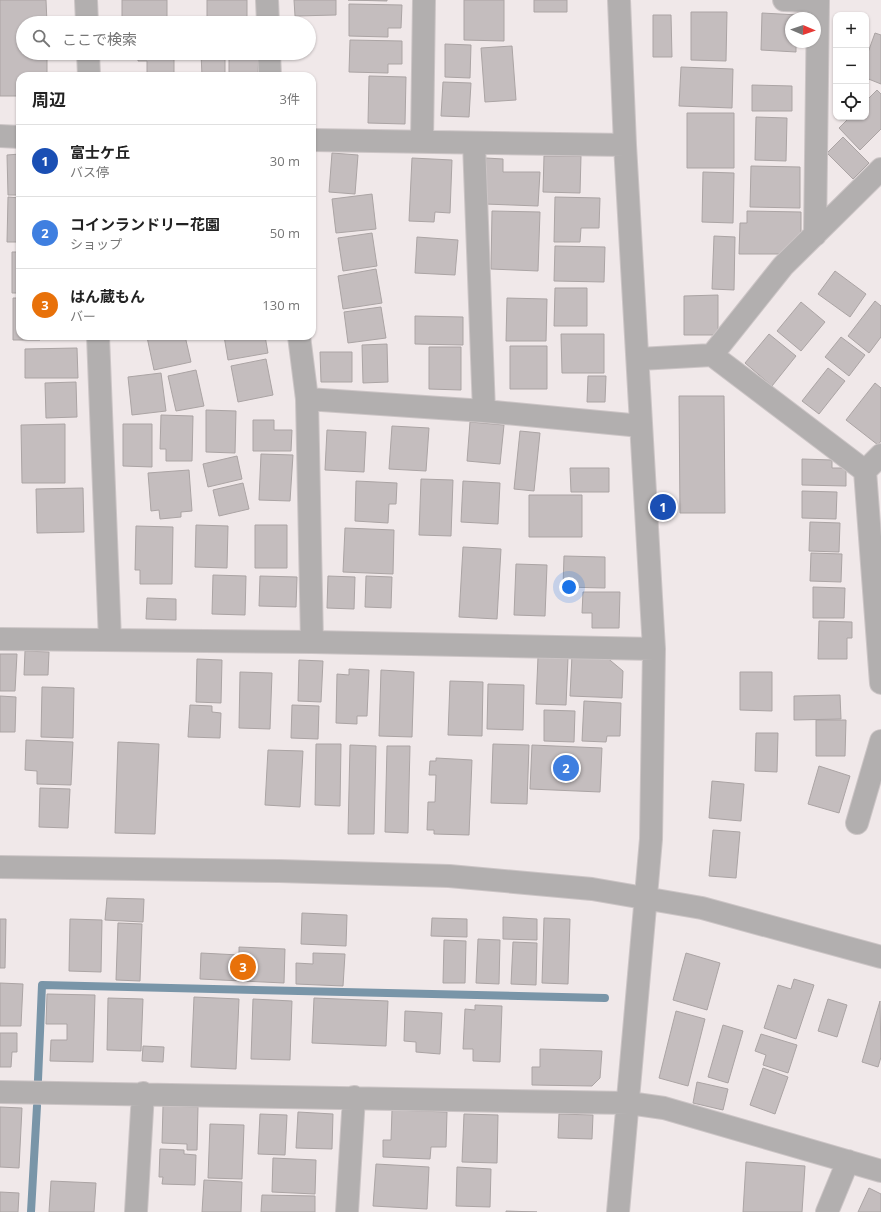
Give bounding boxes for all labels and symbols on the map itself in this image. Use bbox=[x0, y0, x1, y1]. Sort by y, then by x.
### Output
north arrow bbox=[785, 12, 821, 48]
pin: 1 bbox=[650, 492, 676, 522]
your location bbox=[559, 577, 579, 597]
pin: 2 bbox=[553, 753, 579, 783]
pin: 3 bbox=[230, 952, 256, 982]

